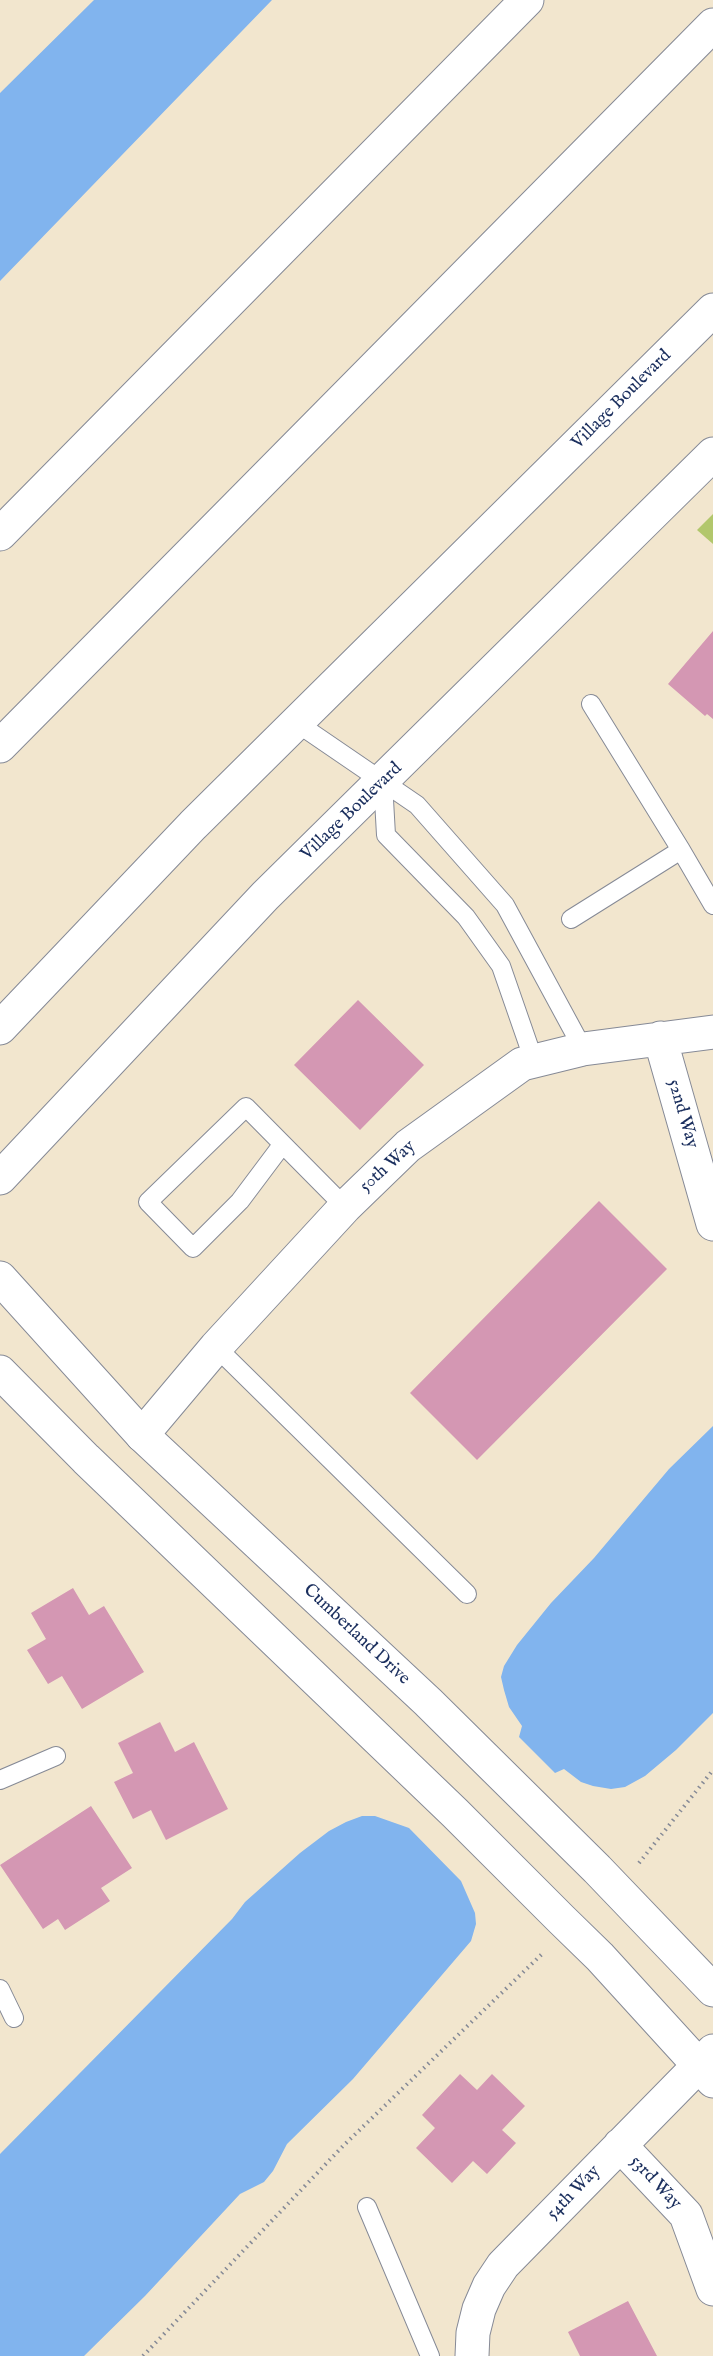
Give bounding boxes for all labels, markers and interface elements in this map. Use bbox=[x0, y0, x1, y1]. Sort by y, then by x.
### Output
street label: Village Boulevard bbox=[568, 346, 676, 454]
street label: Village Boulevard bbox=[297, 758, 407, 866]
street label: 52nd Way bbox=[662, 1077, 702, 1151]
street label: 50th Way bbox=[356, 1136, 420, 1198]
street label: Cumberland Drive bbox=[298, 1580, 414, 1690]
street label: 53rd Way bbox=[625, 2152, 685, 2214]
street label: 54th Way bbox=[543, 2161, 605, 2225]

